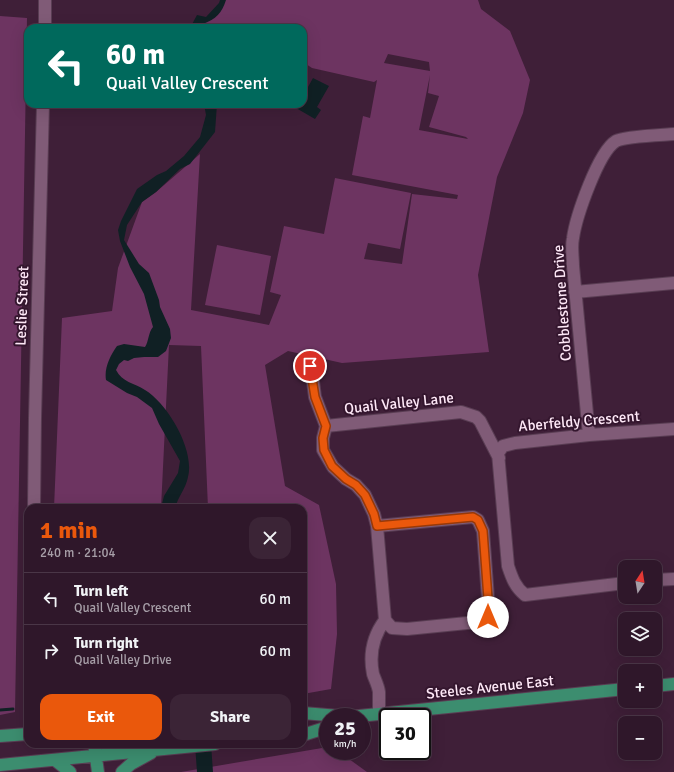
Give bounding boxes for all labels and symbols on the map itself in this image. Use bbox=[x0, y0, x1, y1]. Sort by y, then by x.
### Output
street label: Cobblestone Drive bbox=[549, 244, 575, 362]
street label: Leslie Street bbox=[12, 266, 32, 346]
pin bbox=[293, 349, 327, 383]
street label: Quail Valley Lane bbox=[343, 388, 455, 418]
street label: Aberfeldy Crescent bbox=[518, 407, 640, 435]
north arrow bbox=[618, 560, 662, 604]
position arrow bbox=[467, 596, 509, 638]
street label: Steeles Avenue East bbox=[425, 671, 555, 703]
speed limit sign: 30 bbox=[379, 708, 431, 760]

